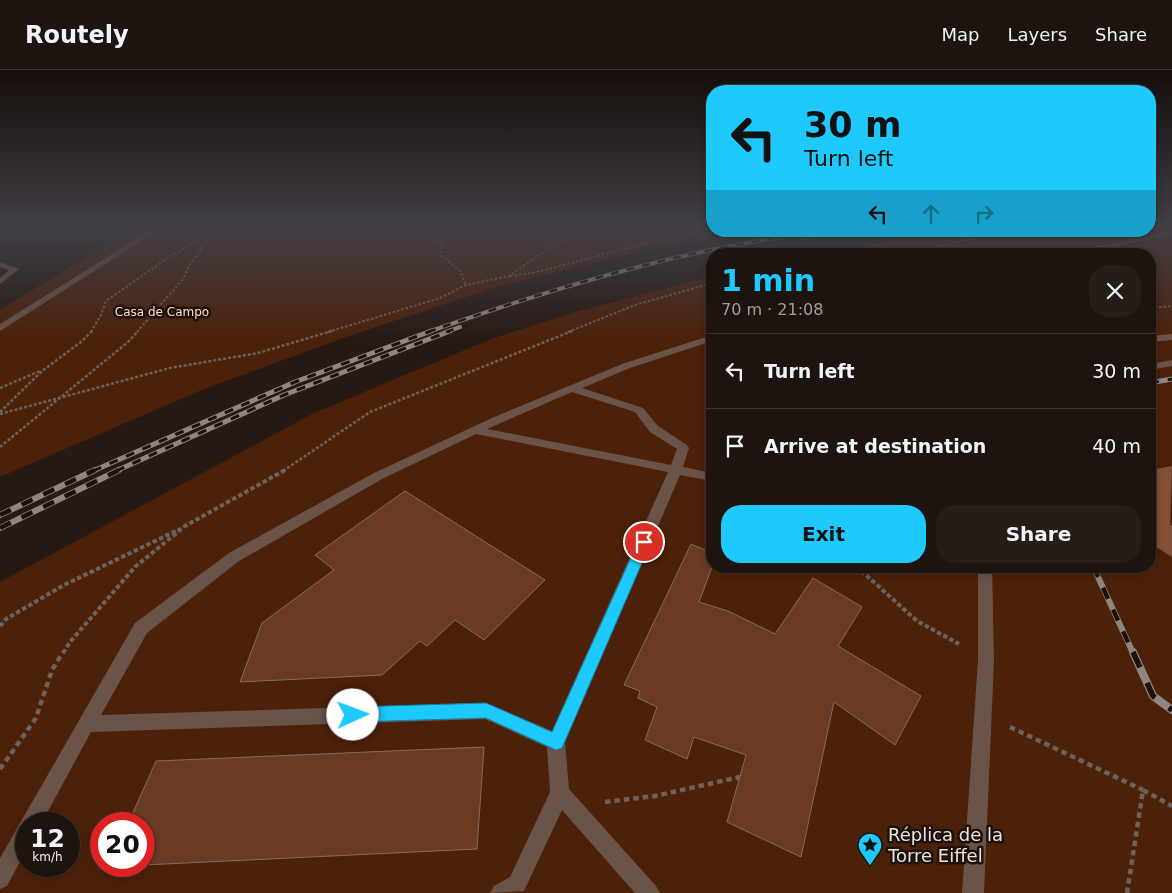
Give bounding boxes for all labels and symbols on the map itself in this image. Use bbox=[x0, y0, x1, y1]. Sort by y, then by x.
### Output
park label: Casa de Campo bbox=[115, 305, 209, 319]
pin bbox=[623, 521, 665, 563]
position arrow bbox=[326, 688, 378, 740]
speed limit sign: 20 bbox=[90, 812, 155, 877]
place label: Réplica de la Torre Eiffel bbox=[887, 824, 1003, 866]
place icon: Réplica de la Torre Eiffel bbox=[857, 832, 883, 866]

